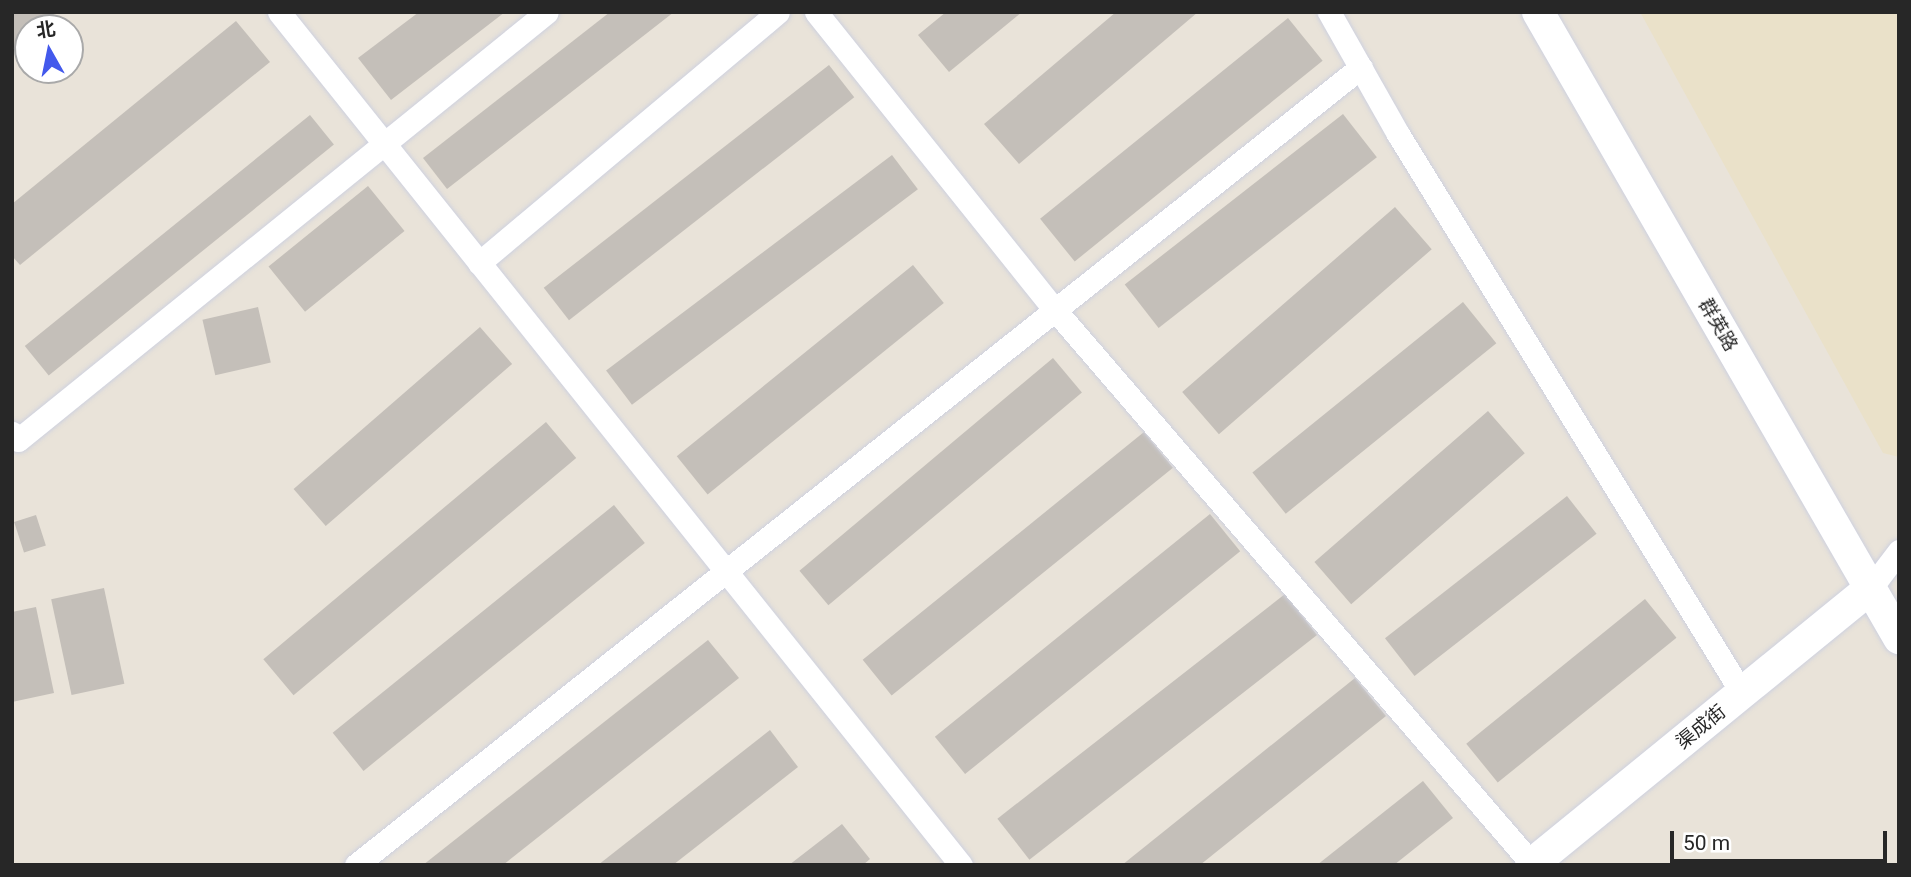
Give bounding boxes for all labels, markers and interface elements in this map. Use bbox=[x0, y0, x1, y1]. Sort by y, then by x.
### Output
north arrow bbox=[14, 14, 84, 84]
text: 北 bbox=[35, 17, 57, 43]
street label: 群英路 bbox=[1694, 295, 1742, 355]
street label: 渠成街 bbox=[1672, 700, 1730, 754]
scale bar bbox=[1673, 818, 1890, 862]
text: 50 m bbox=[1683, 831, 1730, 855]

